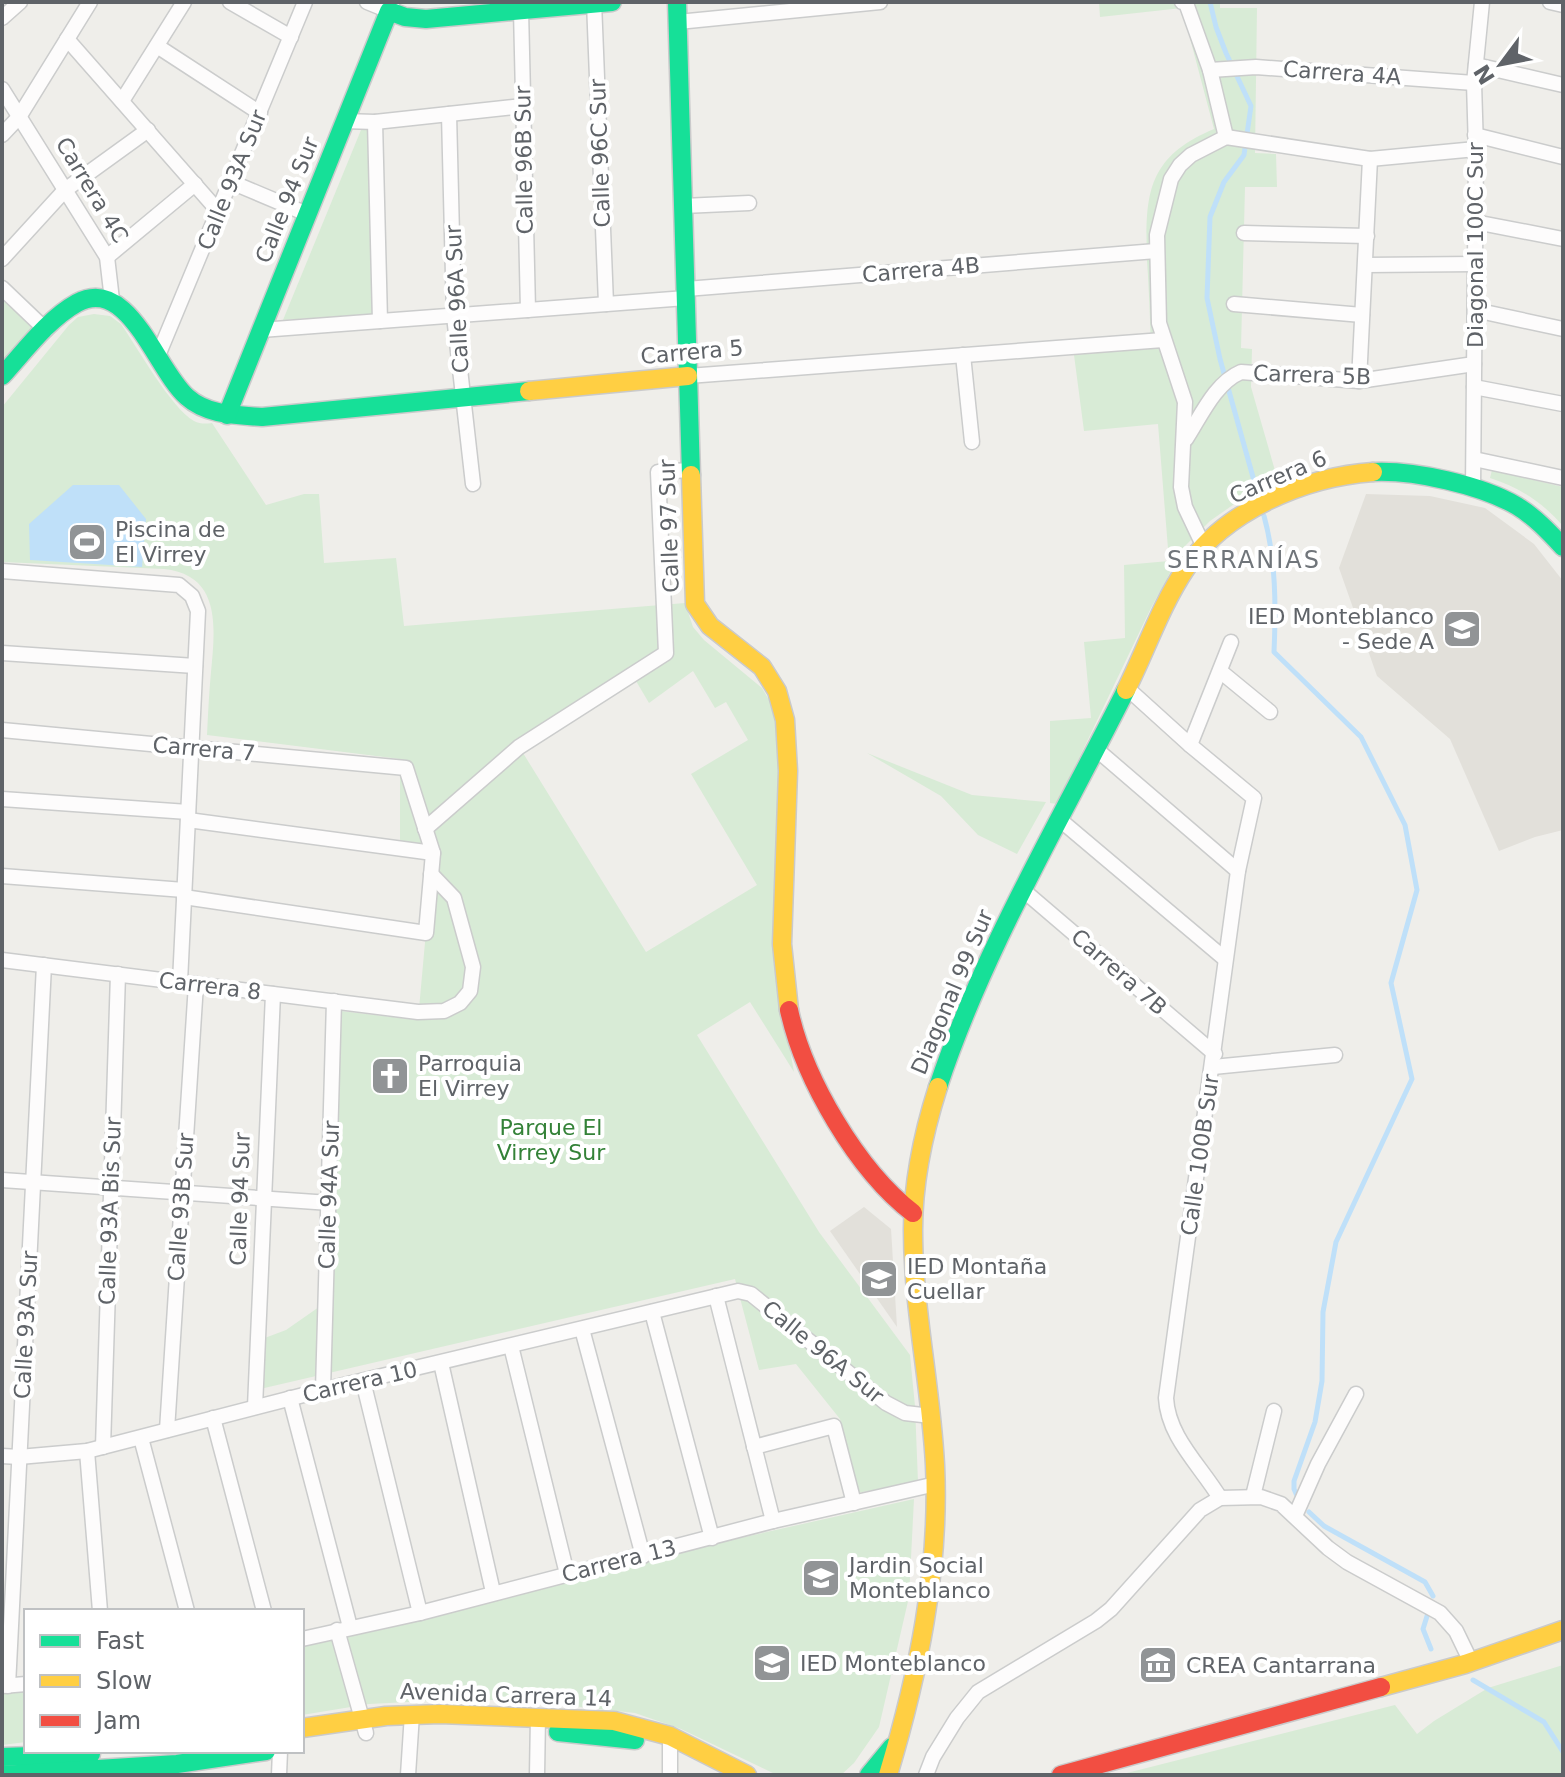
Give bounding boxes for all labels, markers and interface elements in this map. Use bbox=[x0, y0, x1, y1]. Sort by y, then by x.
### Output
north arrow bbox=[1461, 24, 1541, 104]
street label: Carrera 4A bbox=[1282, 56, 1402, 90]
text: N bbox=[1469, 60, 1500, 89]
street label: Calle 96C Sur bbox=[585, 77, 615, 228]
street label: Calle 96B Sur bbox=[510, 85, 538, 235]
street label: Calle 93A Sur bbox=[193, 106, 272, 254]
street label: Carrera 4C bbox=[51, 133, 133, 247]
street label: Calle 94 Sur bbox=[250, 133, 324, 267]
street label: Diagonal 100C Sur bbox=[1463, 141, 1488, 348]
street label: Calle 96A Sur bbox=[441, 223, 473, 374]
street label: Carrera 4B bbox=[861, 252, 981, 288]
street label: Carrera 5 bbox=[640, 335, 744, 369]
street label: Carrera 5B bbox=[1252, 360, 1372, 390]
street label: Carrera 6 bbox=[1226, 445, 1330, 509]
street label: Calle 97 Sur bbox=[654, 458, 684, 593]
place label: Piscina de El Virrey bbox=[115, 517, 225, 567]
sports icon: Piscina de El Virrey bbox=[66, 521, 108, 563]
district label: SERRANÍAS bbox=[1167, 545, 1321, 574]
place label: IED Monteblanco - Sede A bbox=[1248, 604, 1434, 654]
school or university icon: IED Monteblanco - Sede A bbox=[1441, 608, 1483, 650]
street label: Carrera 7 bbox=[152, 732, 256, 766]
street label: Diagonal 99 Sur bbox=[906, 905, 998, 1078]
street label: Carrera 7B bbox=[1066, 924, 1172, 1020]
street label: Carrera 8 bbox=[157, 967, 263, 1005]
place label: Parroquia El Virrey bbox=[418, 1051, 522, 1101]
church icon: Parroquia El Virrey bbox=[369, 1055, 411, 1097]
street label: Calle 100B Sur bbox=[1176, 1072, 1224, 1237]
park label: Parque El Virrey Sur bbox=[497, 1115, 606, 1165]
street label: Calle 93A Bis Sur bbox=[94, 1116, 126, 1306]
street label: Calle 94A Sur bbox=[314, 1119, 344, 1270]
street label: Calle 93B Sur bbox=[163, 1131, 199, 1282]
street label: Calle 94 Sur bbox=[225, 1131, 255, 1266]
street label: Calle 93A Sur bbox=[10, 1249, 42, 1400]
place label: IED Montaña Cuellar bbox=[907, 1254, 1047, 1304]
school or university icon: IED Montaña Cuellar bbox=[858, 1258, 900, 1300]
street label: Calle 96A Sur bbox=[757, 1296, 889, 1409]
street label: Carrera 10 bbox=[300, 1357, 420, 1407]
street label: Carrera 13 bbox=[559, 1535, 679, 1587]
place label: Jardin Social Monteblanco bbox=[847, 1553, 991, 1603]
school or university icon: Jardin Social Monteblanco bbox=[800, 1557, 842, 1599]
legend bbox=[24, 1609, 304, 1753]
text: Fast bbox=[96, 1627, 144, 1655]
school or university icon: IED Monteblanco bbox=[751, 1642, 793, 1684]
museum icon: CREA Cantarrana bbox=[1137, 1644, 1179, 1686]
place label: IED Monteblanco bbox=[800, 1651, 986, 1676]
place label: CREA Cantarrana bbox=[1186, 1653, 1376, 1678]
text: Slow bbox=[96, 1667, 152, 1695]
street label: Avenida Carrera 14 bbox=[400, 1679, 612, 1711]
text: Jam bbox=[94, 1707, 141, 1735]

